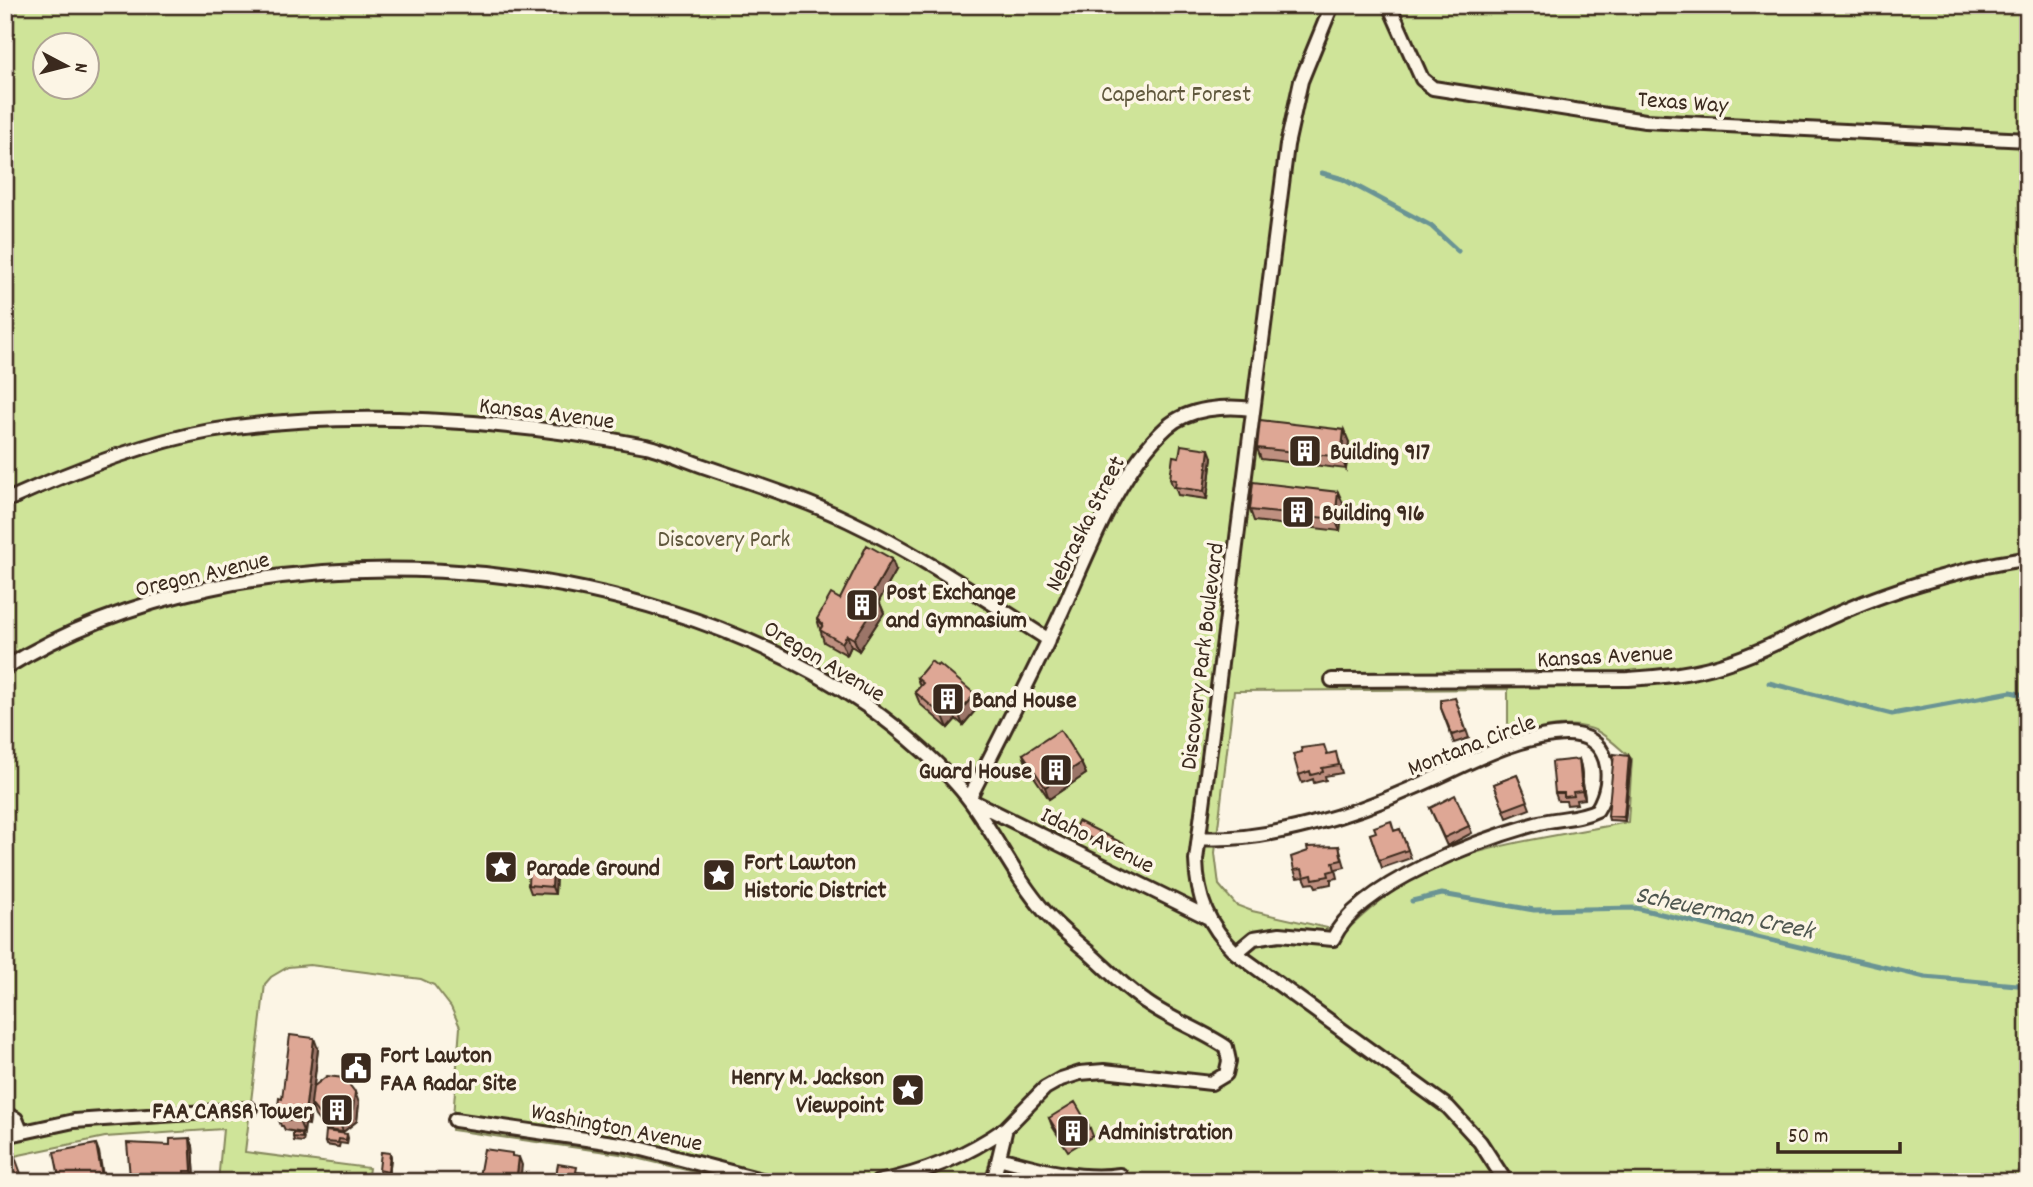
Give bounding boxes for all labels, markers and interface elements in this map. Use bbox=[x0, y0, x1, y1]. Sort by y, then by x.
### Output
north arrow bbox=[32, 32, 102, 102]
text: N bbox=[65, 61, 93, 74]
park label: Capehart Forest bbox=[1101, 79, 1251, 113]
street label: Texas Way bbox=[1636, 84, 1730, 124]
street label: Kansas Avenue bbox=[477, 390, 616, 440]
building icon: Building 917 bbox=[1286, 432, 1324, 470]
place label: Building 917 bbox=[1330, 437, 1430, 471]
street label: Nebraska Street bbox=[1038, 451, 1135, 598]
building icon: Building 916 bbox=[1279, 493, 1317, 531]
place label: Building 916 bbox=[1322, 498, 1425, 532]
park label: Discovery Park bbox=[658, 524, 790, 558]
street label: Discovery Park Boulevard bbox=[1173, 541, 1235, 772]
street label: Oregon Avenue bbox=[132, 544, 273, 608]
place label: Post Exchange and Gymnasium bbox=[886, 577, 1027, 639]
building icon: Post Exchange and Gymnasium bbox=[843, 586, 881, 624]
street label: Oregon Avenue bbox=[756, 613, 891, 712]
street label: Kansas Avenue bbox=[1536, 637, 1674, 679]
building icon: Band House bbox=[929, 680, 967, 718]
place label: Band House bbox=[972, 685, 1077, 719]
street label: Montana Circle bbox=[1403, 707, 1541, 787]
building icon: Guard House bbox=[1037, 751, 1075, 789]
place label: Guard House bbox=[919, 756, 1032, 790]
street label: Idaho Avenue bbox=[1034, 800, 1159, 884]
place label: Fort Lawton Historic District bbox=[744, 847, 886, 909]
place icon: Parade Ground bbox=[482, 848, 520, 886]
place label: Parade Ground bbox=[526, 853, 660, 887]
place icon: Fort Lawton Historic District bbox=[700, 856, 738, 894]
water label: Scheuerman Creek bbox=[1632, 877, 1819, 952]
place label: Fort Lawton FAA Radar Site bbox=[380, 1040, 517, 1102]
public building icon: Fort Lawton FAA Radar Site bbox=[337, 1049, 375, 1087]
place label: Henry M. Jackson Viewpoint bbox=[731, 1062, 884, 1124]
place icon: Henry M. Jackson Viewpoint bbox=[889, 1071, 927, 1109]
building icon: FAA CARSR Tower bbox=[318, 1091, 356, 1129]
place label: FAA CARSR Tower bbox=[152, 1096, 313, 1130]
street label: Washington Avenue bbox=[528, 1096, 705, 1162]
scale bar bbox=[1778, 1110, 1900, 1154]
building icon: Administration bbox=[1054, 1112, 1092, 1150]
place label: Administration bbox=[1098, 1117, 1233, 1151]
text: 50 m bbox=[1788, 1123, 1828, 1153]

